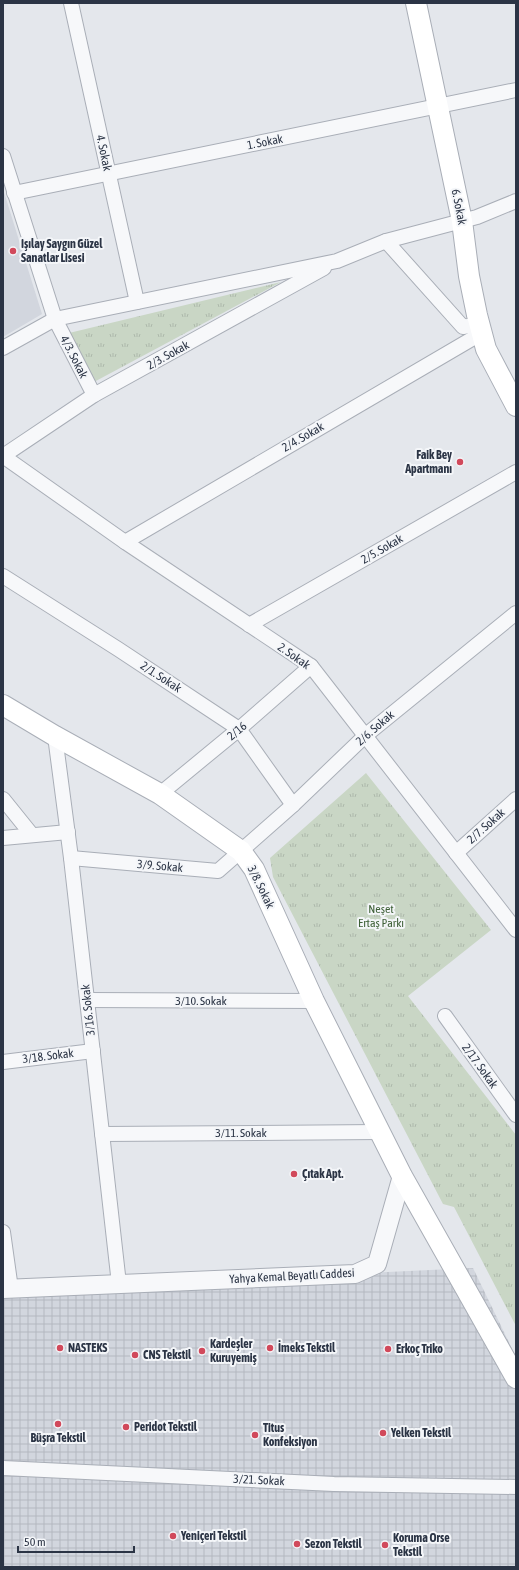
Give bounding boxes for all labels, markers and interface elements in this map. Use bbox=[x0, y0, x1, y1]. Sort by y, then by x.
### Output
street label: 1. Sokak bbox=[246, 132, 285, 152]
street label: 4. Sokak bbox=[93, 134, 115, 173]
street label: 6. Sokak bbox=[449, 188, 469, 227]
place label: Işılay Saygın Güzel Sanatlar Lisesi bbox=[21, 237, 103, 265]
marker: Işılay Saygın Güzel Sanatlar Lisesi bbox=[8, 246, 18, 256]
street label: 4/3. Sokak bbox=[57, 333, 91, 381]
street label: 2/3. Sokak bbox=[145, 337, 192, 372]
street label: 2/4. Sokak bbox=[280, 419, 327, 455]
place label: Faik Bey Apartmanı bbox=[404, 448, 452, 476]
marker: Faik Bey Apartmanı bbox=[455, 457, 465, 467]
street label: 2/5. Sokak bbox=[359, 531, 406, 567]
street label: 2. Sokak bbox=[275, 640, 313, 673]
street label: 2/1. Sokak bbox=[138, 659, 185, 696]
street label: 2/6. Sokak bbox=[353, 707, 397, 748]
street label: 2/16 bbox=[224, 719, 250, 743]
street label: 2/7. Sokak bbox=[464, 805, 508, 847]
street label: 3/9. Sokak bbox=[137, 857, 184, 875]
street label: 3/8. Sokak bbox=[245, 863, 278, 911]
park label: Neşet Ertaş Parkı bbox=[358, 902, 404, 930]
street label: 3/16. Sokak bbox=[78, 983, 98, 1036]
street label: 3/10. Sokak bbox=[175, 994, 228, 1008]
street label: 2/17. Sokak bbox=[459, 1041, 501, 1092]
street label: 3/18. Sokak bbox=[22, 1046, 75, 1066]
street label: 3/11. Sokak bbox=[215, 1126, 268, 1140]
place label: Çıtak Apt. bbox=[302, 1167, 343, 1181]
marker: Çıtak Apt. bbox=[289, 1169, 299, 1179]
street label: Yahya Kemal Beyatlı Caddesi bbox=[229, 1266, 355, 1286]
place label: Kardeşler Kuruyemiş bbox=[210, 1337, 258, 1365]
place label: İmeks Tekstil bbox=[278, 1340, 336, 1355]
place label: NASTEKS bbox=[68, 1341, 107, 1355]
place label: Erkoç Triko bbox=[396, 1342, 443, 1356]
marker: NASTEKS bbox=[55, 1343, 65, 1353]
marker: İmeks Tekstil bbox=[265, 1343, 275, 1353]
marker: Erkoç Triko bbox=[383, 1344, 393, 1354]
marker: Kardeşler Kuruyemiş bbox=[197, 1346, 207, 1356]
place label: CNS Tekstil bbox=[143, 1348, 192, 1362]
marker: CNS Tekstil bbox=[130, 1350, 140, 1360]
marker: Büşra Tekstil bbox=[53, 1419, 63, 1429]
place label: Peridot Tekstil bbox=[134, 1420, 198, 1434]
place label: Titus Konfeksiyon bbox=[263, 1421, 318, 1449]
marker: Peridot Tekstil bbox=[121, 1422, 131, 1432]
place label: Yelken Tekstil bbox=[390, 1426, 452, 1440]
marker: Yelken Tekstil bbox=[378, 1428, 388, 1438]
marker: Titus Konfeksiyon bbox=[250, 1430, 260, 1440]
place label: Büşra Tekstil bbox=[30, 1431, 86, 1445]
street label: 3/21. Sokak bbox=[233, 1472, 286, 1488]
scale bar bbox=[18, 1528, 134, 1554]
place label: Yeniçeri Tekstil bbox=[180, 1529, 247, 1543]
marker: Yeniçeri Tekstil bbox=[168, 1531, 178, 1541]
place label: Koruma Orse Tekstil bbox=[393, 1531, 450, 1559]
text: 50 m bbox=[24, 1535, 46, 1549]
place label: Sezon Tekstil bbox=[305, 1537, 363, 1551]
marker: Sezon Tekstil bbox=[292, 1539, 302, 1549]
marker: Koruma Orse Tekstil bbox=[380, 1540, 390, 1550]

